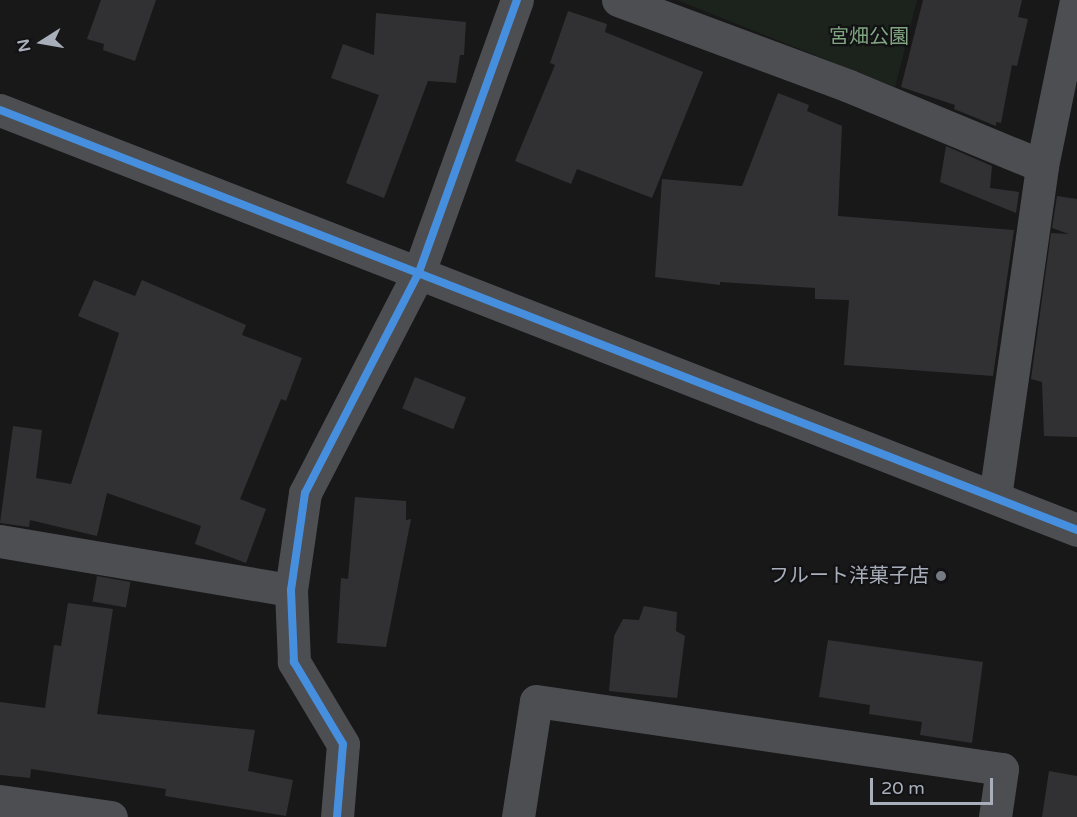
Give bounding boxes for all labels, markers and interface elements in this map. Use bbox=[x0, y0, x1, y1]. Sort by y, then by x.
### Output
north arrow bbox=[12, 12, 72, 72]
park label: 宮畑公園 bbox=[829, 25, 909, 49]
text: N bbox=[13, 37, 35, 54]
place label: フルート洋菓子店 bbox=[769, 564, 929, 588]
marker: フルート洋菓子店 bbox=[934, 569, 948, 583]
scale bar bbox=[873, 766, 996, 804]
text: 20 m bbox=[881, 777, 925, 799]

